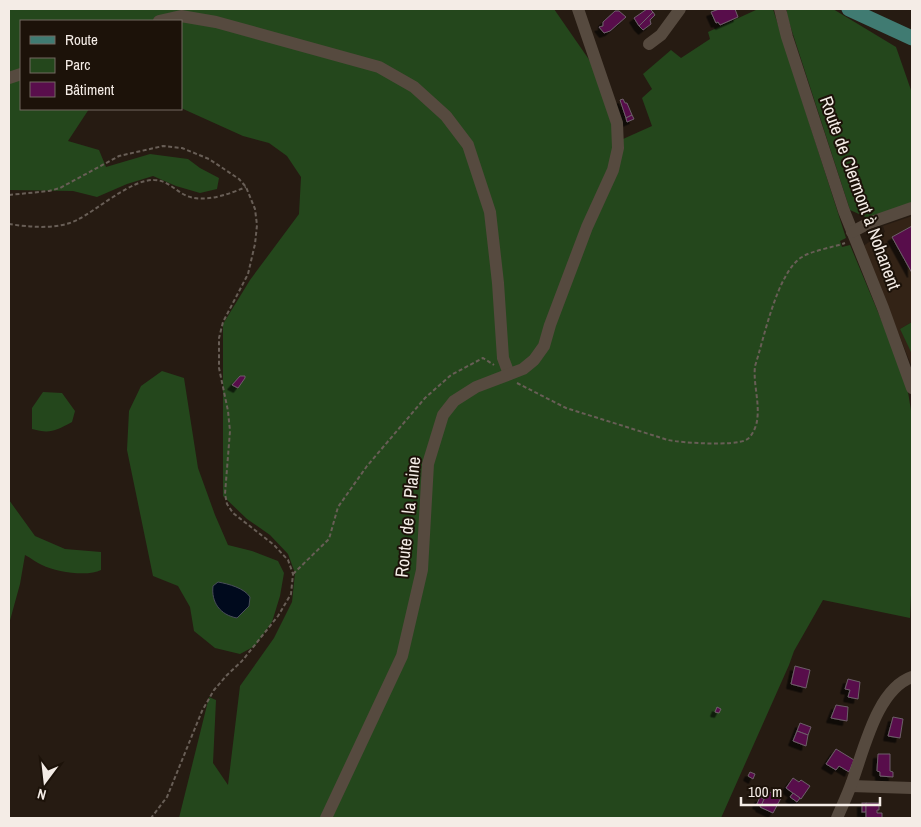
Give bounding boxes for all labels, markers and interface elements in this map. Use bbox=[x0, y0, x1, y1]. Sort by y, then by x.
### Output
legend bbox=[20, 20, 182, 110]
text: Route bbox=[65, 29, 98, 50]
text: Parc bbox=[65, 54, 90, 75]
text: Bâtiment bbox=[65, 79, 115, 100]
street label: Route de Clermont à Nohanent bbox=[814, 93, 907, 293]
street label: Route de la Plaine bbox=[389, 455, 426, 579]
north arrow bbox=[20, 757, 70, 807]
scale bar bbox=[741, 774, 880, 806]
text: 100 m bbox=[748, 781, 782, 802]
text: N bbox=[35, 785, 48, 804]

